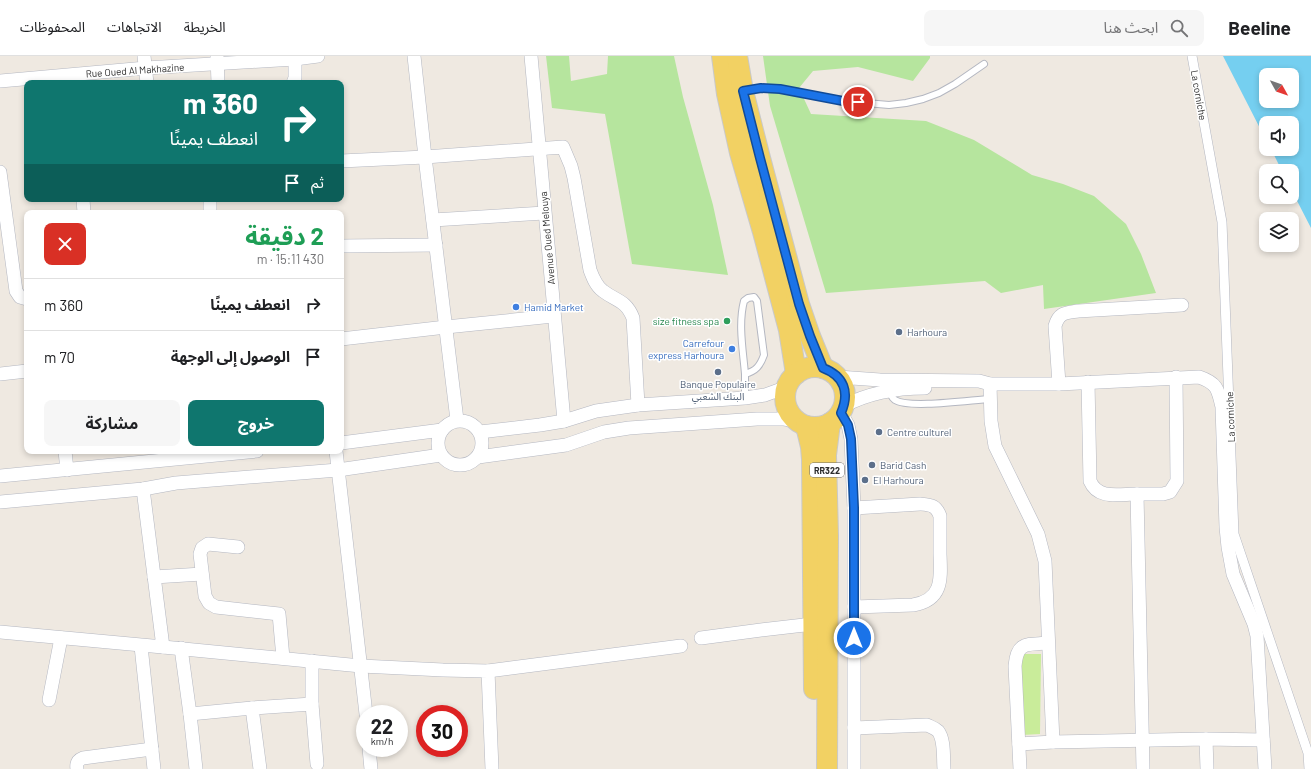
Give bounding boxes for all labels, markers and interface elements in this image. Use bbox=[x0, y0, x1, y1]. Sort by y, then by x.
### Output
search box bbox=[924, 10, 1204, 46]
text: Beeline bbox=[1228, 16, 1291, 39]
icon: search bbox=[1168, 17, 1190, 39]
text: المحفوظات bbox=[20, 18, 85, 35]
text: الاتجاهات bbox=[107, 18, 162, 35]
text: الخريطة bbox=[184, 18, 226, 35]
text: ابحث هنا bbox=[1104, 18, 1158, 36]
street label: Rue Oued Al Makhazine bbox=[85, 61, 185, 79]
north arrow bbox=[1259, 68, 1299, 108]
map controls bbox=[1259, 68, 1299, 252]
street label: La corniche bbox=[1189, 69, 1209, 121]
pin bbox=[841, 85, 875, 119]
text: 360 m bbox=[183, 86, 258, 120]
icon: arrive bbox=[847, 91, 869, 113]
icon: right bbox=[272, 96, 324, 148]
button: sound bbox=[1259, 116, 1299, 156]
text: انعطف يمينًا bbox=[169, 127, 258, 149]
button: search bbox=[1259, 164, 1299, 204]
icon: arrive bbox=[281, 172, 303, 194]
text: ثم bbox=[311, 173, 324, 191]
street label: Avenue Oued Melouya bbox=[537, 191, 557, 285]
button: layers bbox=[1259, 212, 1299, 252]
text: 2 دقيقة bbox=[245, 221, 324, 250]
button: close bbox=[44, 223, 86, 265]
text: 430 m · 15:11 bbox=[257, 251, 324, 267]
icon: right bbox=[302, 294, 324, 316]
text: انعطف يمينًا bbox=[210, 295, 290, 313]
text: 360 m bbox=[44, 296, 83, 314]
place label: Hamid Market bbox=[524, 301, 584, 313]
marker: Hamid Market bbox=[511, 302, 521, 312]
place label: size fitness spa bbox=[653, 315, 719, 327]
marker: size fitness spa bbox=[722, 316, 732, 326]
place label: Harhoura bbox=[907, 326, 947, 338]
marker: Harhoura bbox=[894, 327, 904, 337]
place label: Carrefour express Harhoura bbox=[648, 337, 724, 361]
marker: Carrefour express Harhoura bbox=[727, 344, 737, 354]
icon: arrive bbox=[302, 346, 324, 368]
text: الوصول إلى الوجهة bbox=[171, 347, 290, 365]
text: 70 m bbox=[44, 348, 75, 366]
marker: Banque Populaire البنك الشعبي bbox=[713, 367, 723, 377]
place label: Banque Populaire البنك الشعبي bbox=[680, 378, 756, 404]
street label: La corniche bbox=[1223, 391, 1237, 443]
button: مشاركة bbox=[44, 400, 180, 446]
button: خروج bbox=[188, 400, 324, 446]
place label: Centre culturel bbox=[887, 426, 951, 438]
marker: Centre culturel bbox=[874, 427, 884, 437]
place label: Barid Cash bbox=[880, 459, 926, 471]
marker: Barid Cash bbox=[867, 460, 877, 470]
road number: RR322 bbox=[810, 463, 844, 477]
place label: El Harhoura bbox=[873, 474, 924, 486]
marker: El Harhoura bbox=[860, 475, 870, 485]
position arrow bbox=[833, 617, 875, 659]
speed limit sign: 30 bbox=[416, 705, 468, 757]
text: 22 bbox=[371, 714, 393, 738]
text: km/h bbox=[371, 735, 393, 747]

